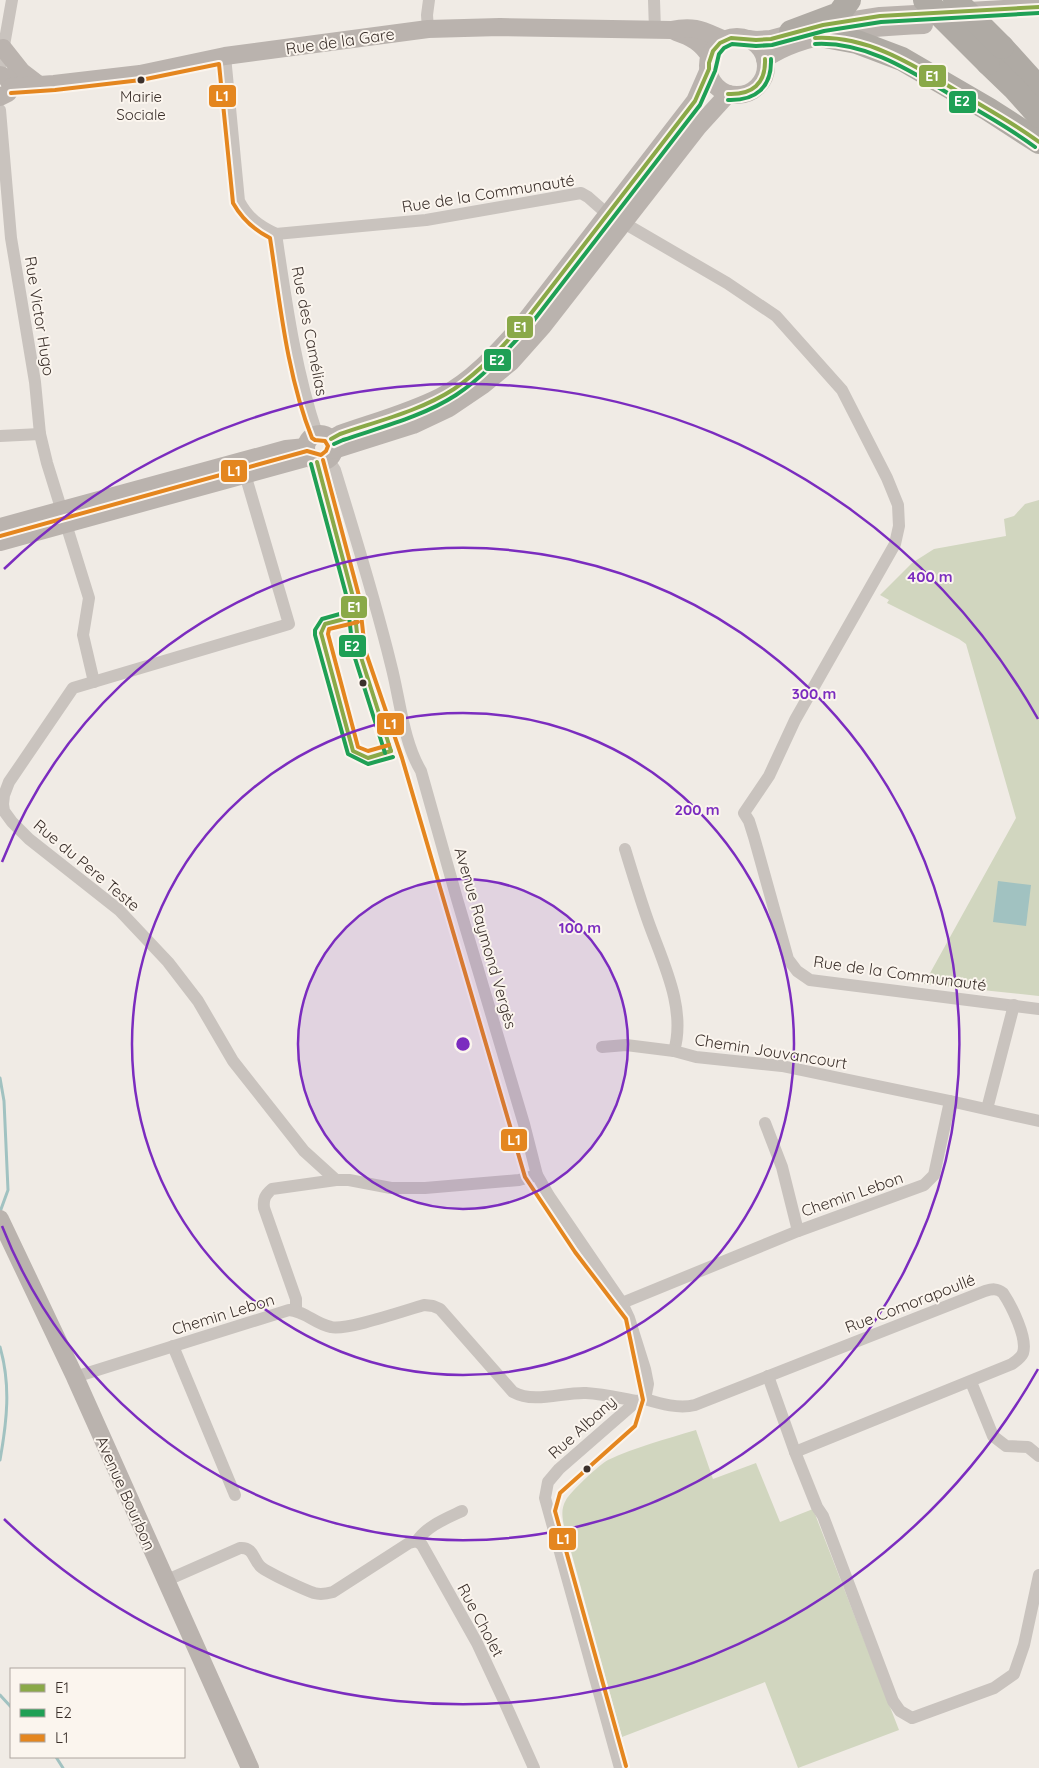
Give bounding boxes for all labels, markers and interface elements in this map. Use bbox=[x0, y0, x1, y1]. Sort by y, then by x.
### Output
street label: Rue de la Gare bbox=[284, 23, 396, 59]
line badge: E1 bbox=[918, 64, 947, 88]
text: E1 bbox=[925, 67, 939, 85]
marker: Mairie Sociale bbox=[136, 75, 146, 85]
line badge: L1 bbox=[208, 84, 237, 108]
place label: Mairie Sociale bbox=[116, 87, 166, 124]
text: L1 bbox=[215, 87, 229, 105]
line badge: E2 bbox=[948, 90, 977, 114]
text: E2 bbox=[954, 92, 970, 110]
street label: Rue de la Communauté bbox=[400, 169, 576, 217]
street label: Rue Victor Hugo bbox=[21, 255, 59, 377]
street label: Rue des Camélias bbox=[288, 264, 332, 398]
line badge: E1 bbox=[506, 315, 534, 339]
text: E1 bbox=[513, 318, 527, 336]
line badge: E2 bbox=[483, 348, 512, 372]
text: E2 bbox=[489, 351, 505, 369]
line badge: L1 bbox=[220, 459, 248, 483]
text: L1 bbox=[227, 462, 241, 480]
text: 400 m bbox=[907, 567, 953, 586]
line badge: E1 bbox=[340, 595, 368, 619]
text: E1 bbox=[347, 598, 361, 616]
line badge: E2 bbox=[338, 634, 367, 658]
text: E2 bbox=[344, 637, 360, 655]
unlabelled marker bbox=[358, 678, 368, 688]
text: 300 m bbox=[792, 684, 836, 703]
line badge: L1 bbox=[376, 712, 405, 736]
text: L1 bbox=[383, 715, 397, 733]
text: 200 m bbox=[675, 800, 720, 819]
street label: Rue du Pere Teste bbox=[30, 815, 144, 915]
street label: Avenue Raymond Vergès bbox=[451, 845, 521, 1031]
text: 100 m bbox=[559, 918, 601, 937]
street label: Rue de la Communauté bbox=[812, 951, 988, 995]
street label: Chemin Jouvancourt bbox=[693, 1029, 849, 1073]
centre of rings bbox=[454, 1035, 472, 1053]
line badge: L1 bbox=[500, 1128, 528, 1152]
text: L1 bbox=[507, 1131, 521, 1149]
street label: Chemin Lebon bbox=[798, 1167, 906, 1221]
street label: Rue Comorapoullé bbox=[842, 1269, 978, 1337]
street label: Chemin Lebon bbox=[169, 1289, 277, 1339]
street label: Rue Albany bbox=[544, 1391, 620, 1463]
street label: Avenue Bourbon bbox=[92, 1433, 160, 1553]
unlabelled marker bbox=[582, 1464, 592, 1474]
line badge: L1 bbox=[548, 1527, 577, 1551]
text: L1 bbox=[556, 1530, 570, 1548]
street label: Rue Cholet bbox=[453, 1580, 509, 1660]
legend bbox=[10, 1668, 185, 1758]
text: E1 bbox=[55, 1678, 69, 1697]
text: E2 bbox=[55, 1703, 72, 1722]
text: L1 bbox=[55, 1728, 69, 1747]

